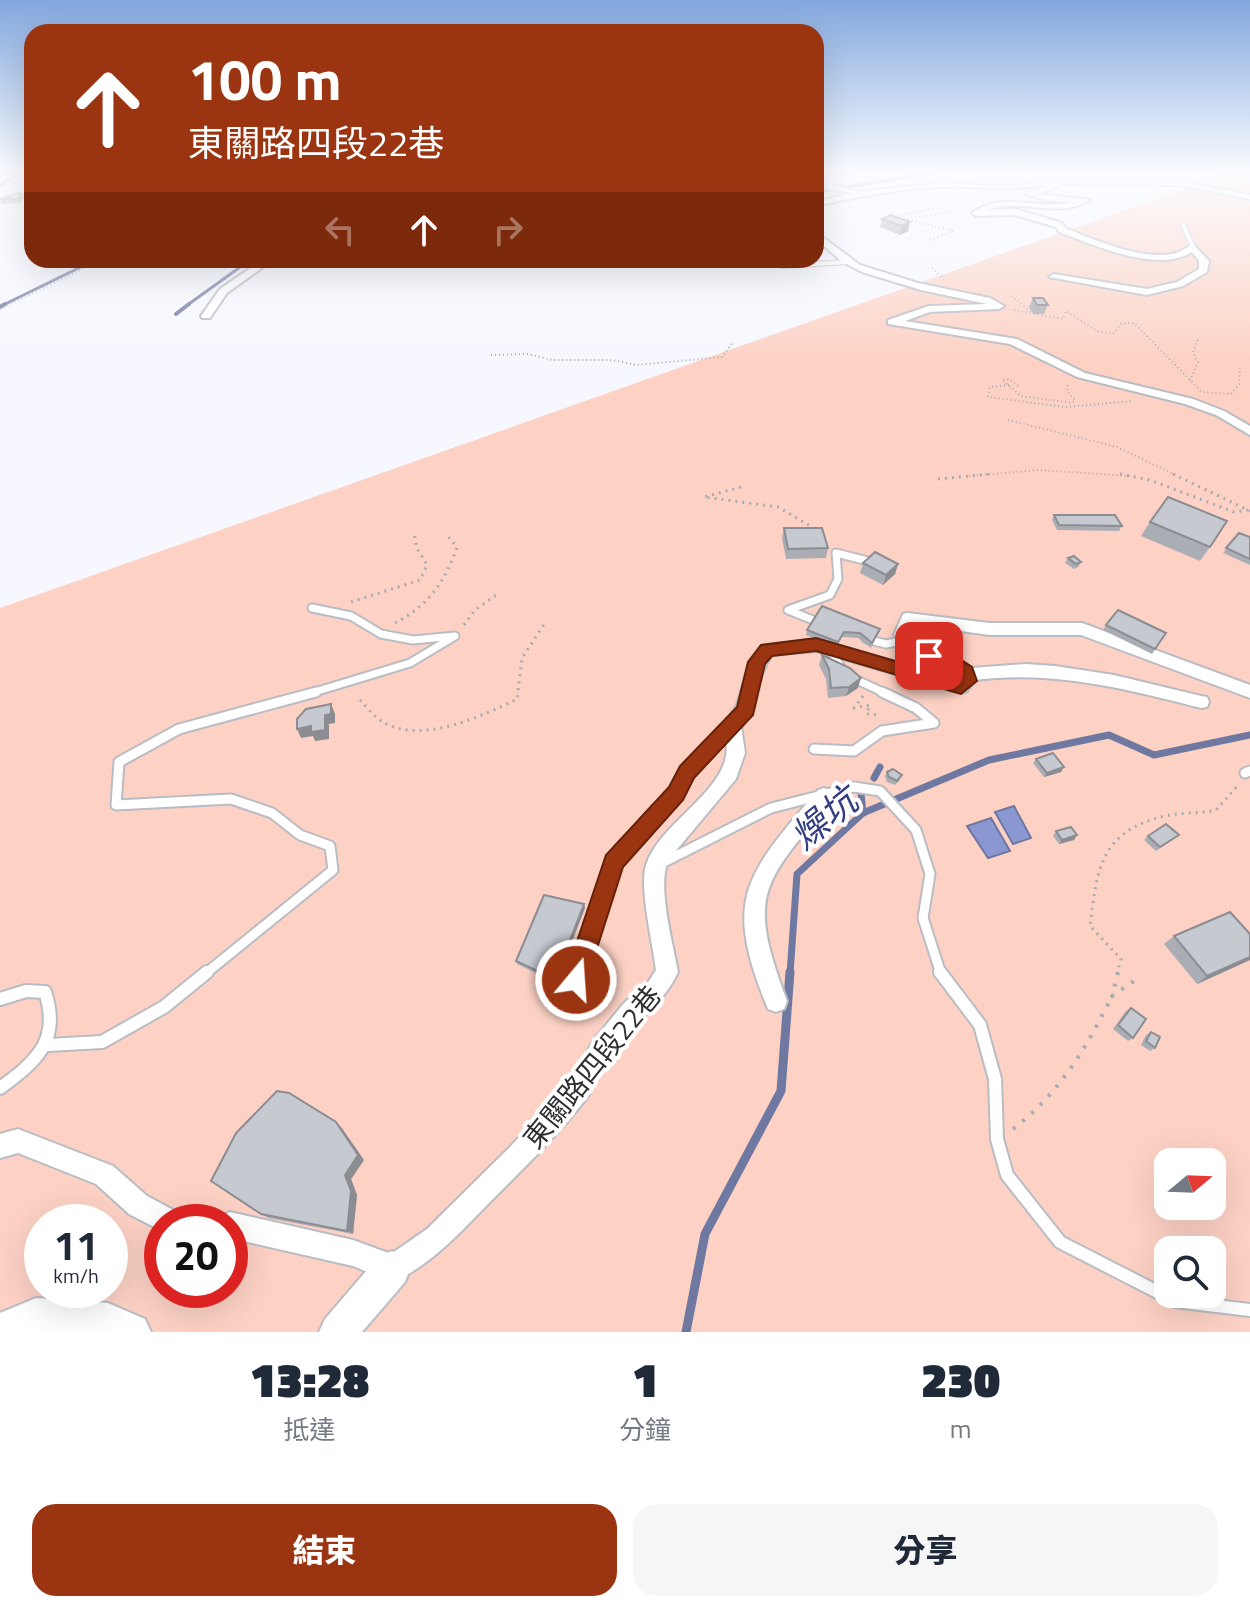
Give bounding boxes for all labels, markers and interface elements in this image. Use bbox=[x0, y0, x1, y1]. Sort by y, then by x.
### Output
text: 100 m bbox=[188, 37, 341, 122]
icon: ahead bbox=[56, 56, 160, 160]
text: 東關路四段22巷 bbox=[188, 115, 444, 170]
icon: left bbox=[318, 208, 362, 252]
icon: ahead bbox=[402, 208, 446, 252]
icon: right bbox=[486, 208, 530, 252]
pin bbox=[895, 622, 963, 690]
icon: arrive bbox=[907, 634, 951, 678]
water label: 燥坑 bbox=[778, 770, 873, 862]
position arrow bbox=[534, 938, 618, 1022]
street label: 東關路四段22巷 bbox=[512, 976, 671, 1158]
north arrow bbox=[1154, 1148, 1226, 1220]
map controls bbox=[1154, 1148, 1226, 1308]
speed limit sign: 20 bbox=[144, 1204, 248, 1308]
text: 11 bbox=[54, 1215, 98, 1276]
button: search bbox=[1154, 1236, 1226, 1308]
text: km/h bbox=[53, 1260, 99, 1291]
text: 13:28 bbox=[250, 1343, 369, 1416]
text: 1 bbox=[632, 1343, 658, 1416]
text: 230 bbox=[921, 1343, 1000, 1416]
text: m bbox=[950, 1409, 971, 1448]
text: 抵達 bbox=[284, 1410, 336, 1449]
text: 分鐘 bbox=[619, 1410, 671, 1449]
button: 結束 bbox=[32, 1504, 617, 1596]
button: 分享 bbox=[633, 1504, 1218, 1596]

